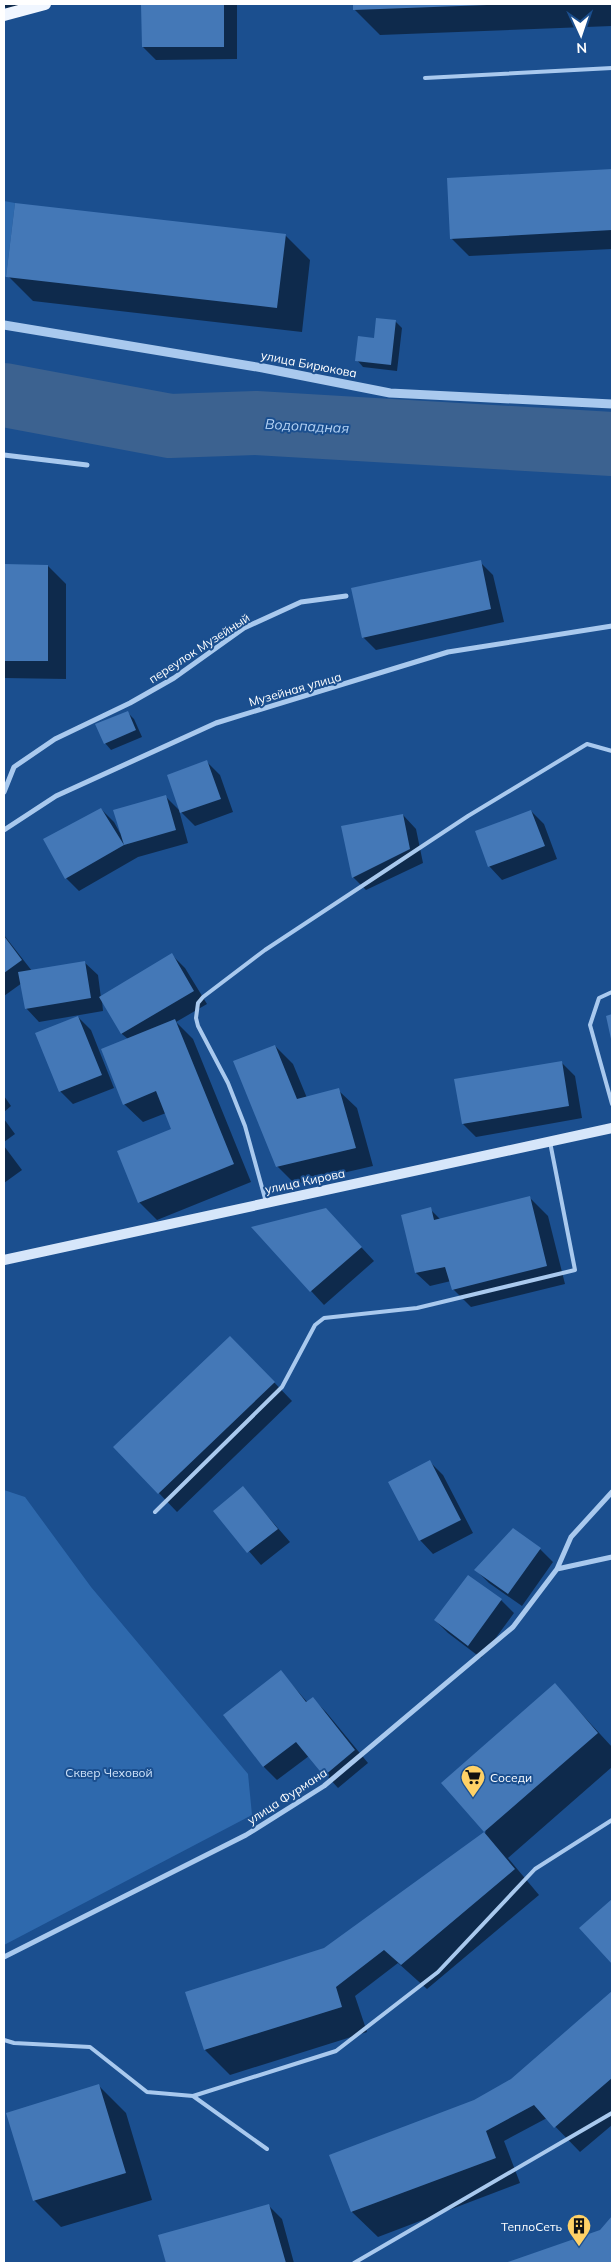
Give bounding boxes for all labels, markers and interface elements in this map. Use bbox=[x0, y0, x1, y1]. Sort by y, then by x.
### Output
north arrow bbox=[556, 10, 606, 60]
text: N bbox=[576, 39, 587, 57]
street label: улица Бирюкова bbox=[260, 347, 358, 381]
water label: Водопадная bbox=[264, 415, 350, 437]
street label: переулок Музейный bbox=[146, 610, 252, 686]
street label: Музейная улица bbox=[247, 669, 343, 709]
street label: улица Кирова bbox=[264, 1165, 346, 1197]
supermarket icon: Соседи bbox=[460, 1764, 486, 1798]
park label: Сквер Чеховой bbox=[65, 1765, 153, 1780]
street label: улица Фурмана bbox=[244, 1765, 330, 1827]
place label: Соседи bbox=[490, 1770, 532, 1785]
building icon: ТеплоСеть bbox=[566, 2213, 592, 2247]
place label: ТеплоСеть bbox=[501, 2219, 562, 2234]

